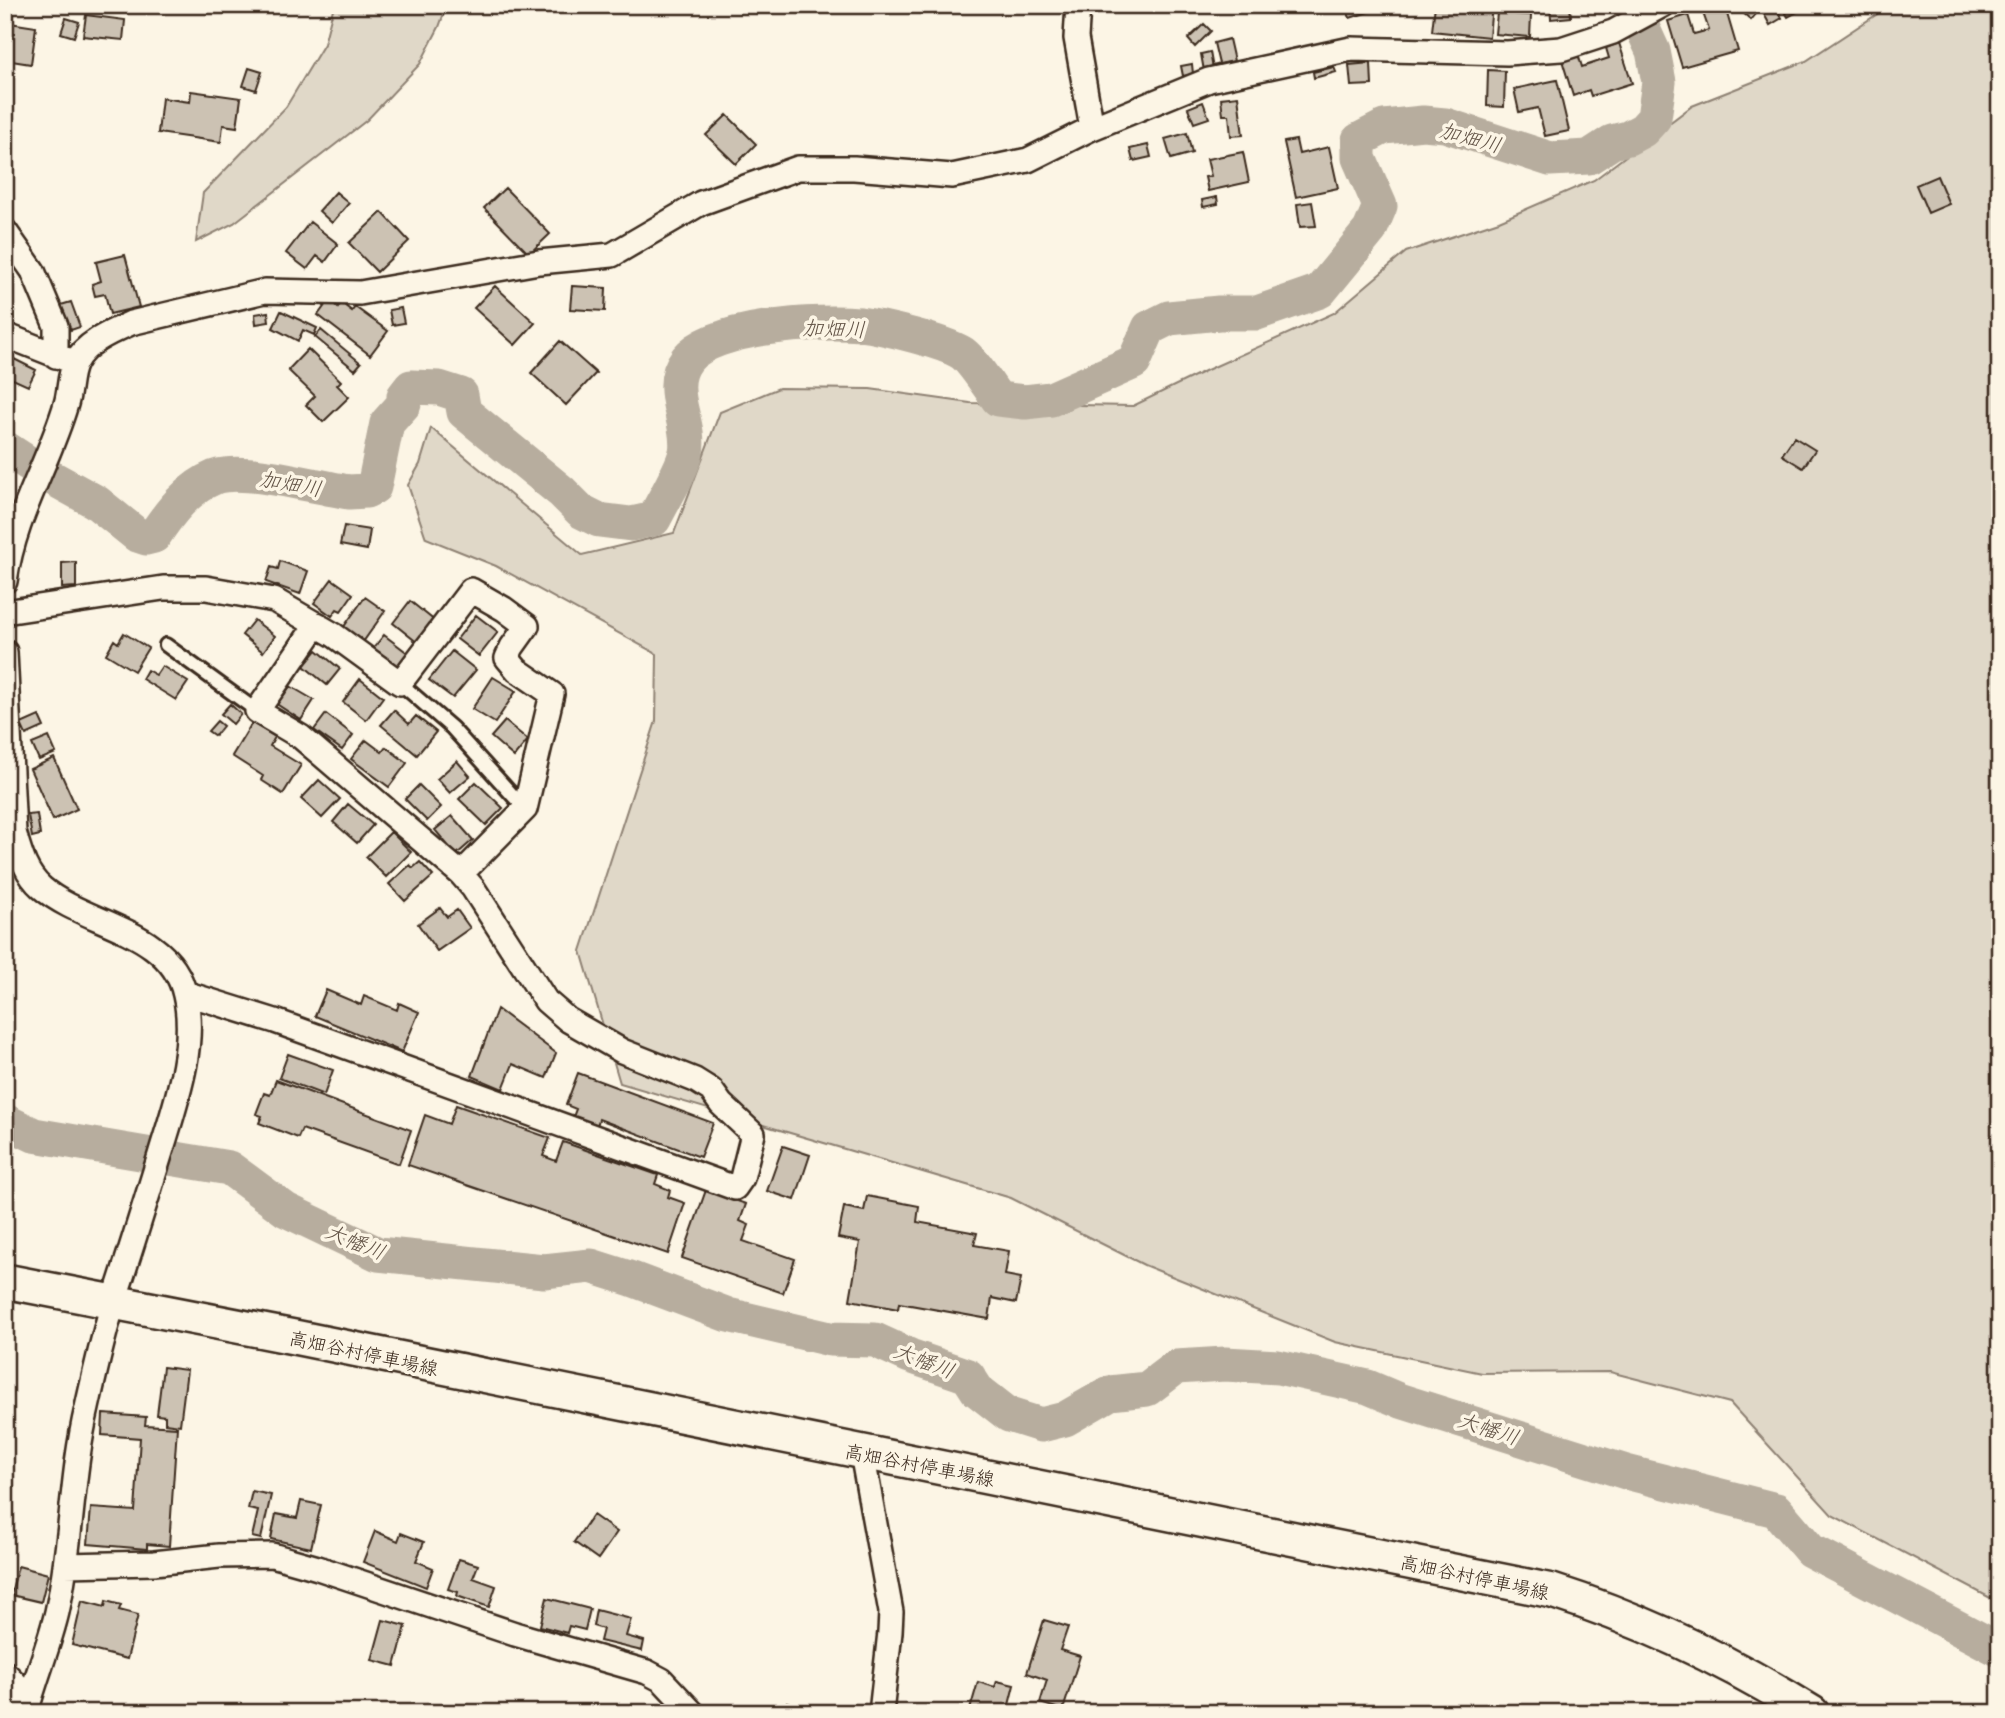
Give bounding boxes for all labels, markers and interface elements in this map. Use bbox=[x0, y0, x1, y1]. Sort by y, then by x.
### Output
water label: 加畑川 bbox=[1436, 112, 1506, 160]
water label: 加畑川 bbox=[802, 310, 866, 344]
water label: 加畑川 bbox=[257, 461, 325, 503]
water label: 大幡川 bbox=[321, 1213, 391, 1267]
street label: 高畑谷村停車場線 bbox=[287, 1323, 441, 1381]
water label: 大幡川 bbox=[890, 1333, 960, 1385]
water label: 大幡川 bbox=[1454, 1402, 1524, 1452]
street label: 高畑谷村停車場線 bbox=[843, 1436, 997, 1492]
street label: 高畑谷村停車場線 bbox=[1398, 1547, 1552, 1605]

